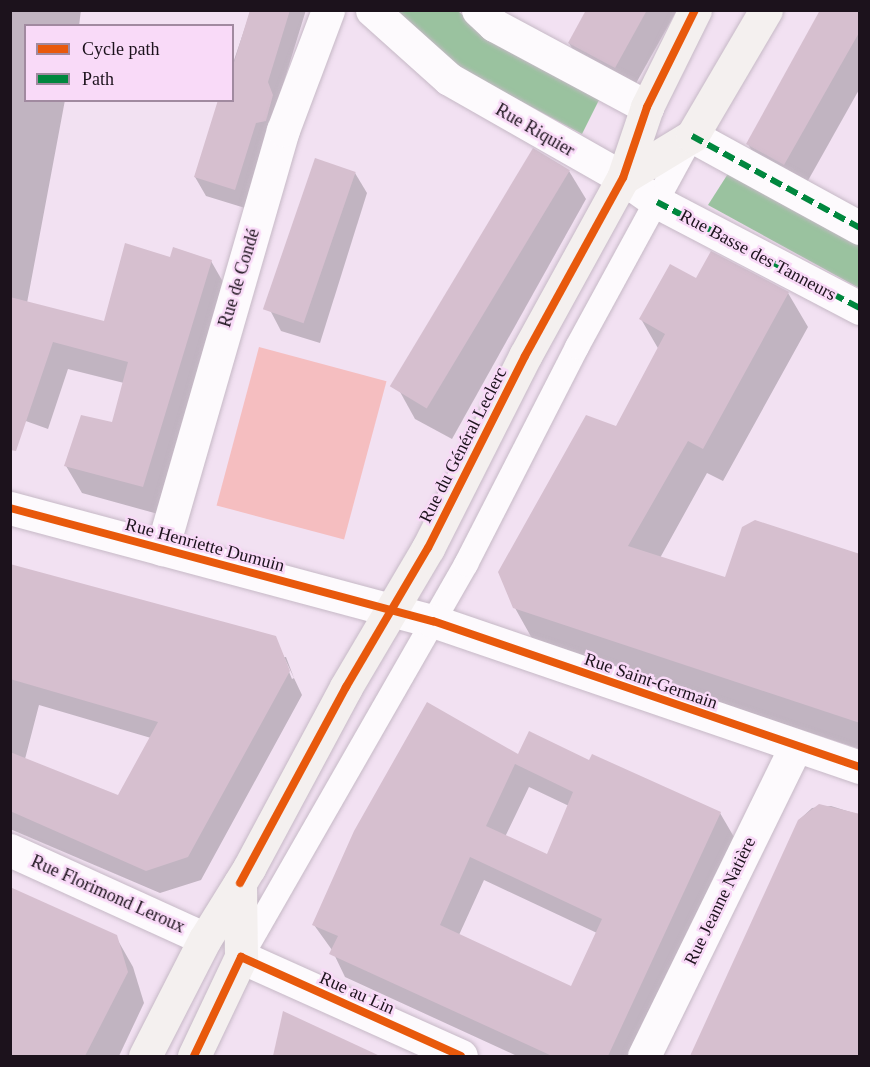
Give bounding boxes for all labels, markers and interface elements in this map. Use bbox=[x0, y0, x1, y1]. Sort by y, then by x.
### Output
legend bbox=[24, 24, 234, 102]
text: Cycle path bbox=[82, 39, 159, 59]
text: Path bbox=[82, 69, 114, 89]
street label: Rue Riquier bbox=[492, 99, 578, 161]
street label: Rue Basse des Tanneurs bbox=[676, 205, 840, 305]
street label: Rue de Condé bbox=[214, 226, 264, 330]
street label: Rue du Général Leclerc bbox=[414, 364, 512, 526]
street label: Rue Henriette Dumuin bbox=[123, 513, 287, 577]
street label: Rue Saint-Germain bbox=[582, 648, 720, 714]
street label: Rue Jeanne Natière bbox=[680, 833, 760, 969]
street label: Rue Florimond Leroux bbox=[28, 850, 188, 938]
street label: Rue au Lin bbox=[316, 967, 398, 1019]

